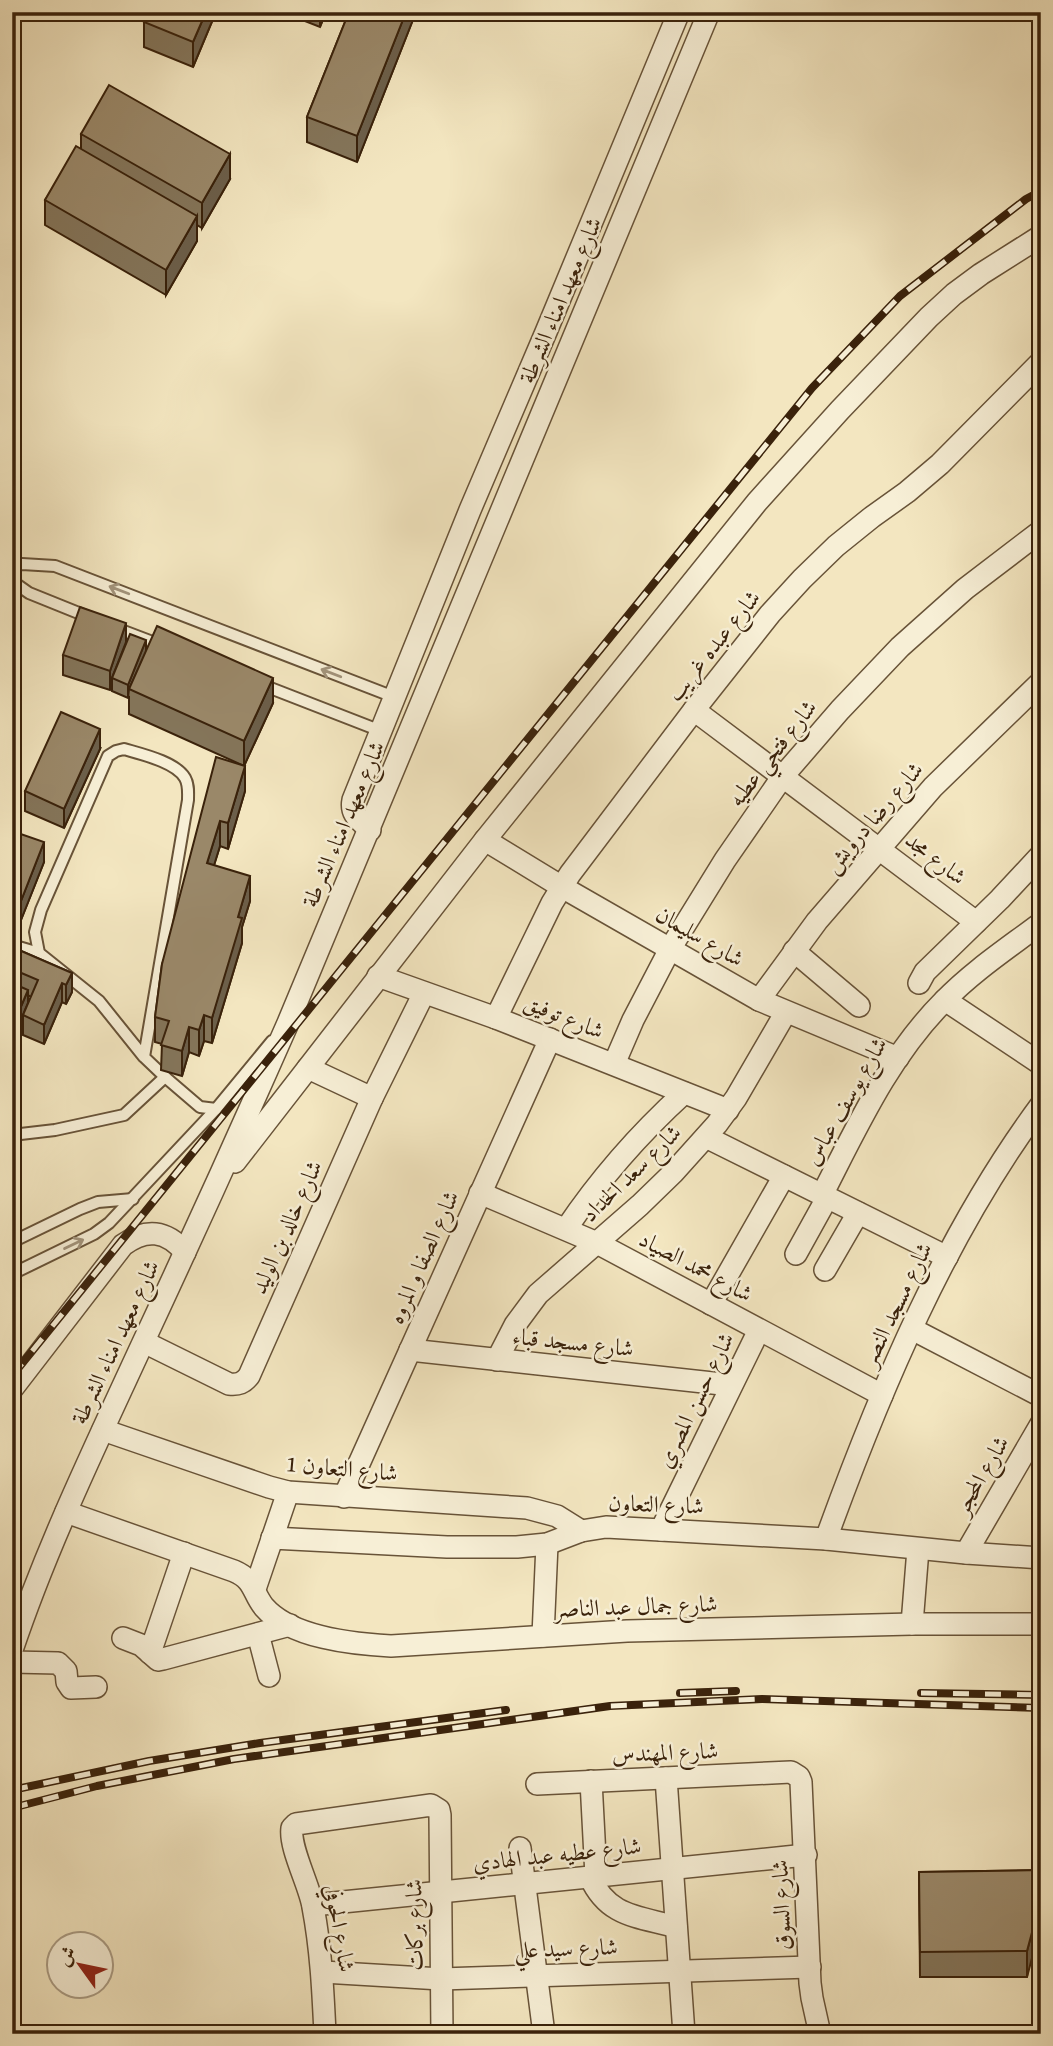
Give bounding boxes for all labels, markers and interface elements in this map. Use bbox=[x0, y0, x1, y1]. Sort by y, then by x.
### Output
street label: شارع معهد امناء الشرطة bbox=[510, 211, 613, 390]
street label: شارع عبده غريب bbox=[658, 582, 771, 710]
one-way arrow bbox=[108, 583, 130, 596]
one-way arrow bbox=[320, 665, 342, 678]
street label: شارع فتحي عطيه bbox=[719, 692, 829, 817]
street label: شارع معهد امناء الشرطة bbox=[293, 735, 396, 914]
street label: شارع رضا درويش bbox=[815, 754, 933, 882]
street label: شارع مجد bbox=[896, 823, 974, 895]
street label: شارع سليمان bbox=[648, 897, 751, 978]
street label: شارع توفيق bbox=[518, 985, 609, 1050]
street label: شارع يوسف عباس bbox=[794, 1030, 898, 1173]
street label: شارع سعد الحداد bbox=[573, 1116, 691, 1232]
street label: شارع خالد بن الوليد bbox=[241, 1155, 333, 1301]
street label: شارع الصفا و المروه bbox=[378, 1185, 470, 1330]
street label: شارع محمد الصياد bbox=[632, 1222, 759, 1313]
one-way arrow bbox=[63, 1236, 84, 1250]
street label: شارع مسجد النصر bbox=[850, 1236, 943, 1375]
street label: شارع معهد امناء الشرطة bbox=[62, 1254, 171, 1431]
street label: شارع مسجد قباء bbox=[510, 1319, 635, 1368]
street label: شارع حسن المصري bbox=[647, 1326, 745, 1475]
street label: شارع المحجر bbox=[944, 1429, 1020, 1524]
street label: شارع التعاون 1 bbox=[285, 1446, 399, 1493]
street label: شارع التعاون bbox=[607, 1485, 704, 1526]
street label: شارع جمال عبد الناصر bbox=[552, 1586, 718, 1629]
street label: شارع المهندس bbox=[611, 1733, 719, 1774]
street label: شارع عطيه عبد الهادي bbox=[471, 1828, 643, 1883]
street label: شارع السوق bbox=[762, 1859, 803, 1951]
street label: شارع بركات bbox=[396, 1879, 435, 1971]
street label: شارع الحوفي bbox=[313, 1881, 364, 1975]
street label: شارع سيد علي bbox=[514, 1929, 619, 1973]
north arrow bbox=[46, 1930, 116, 2000]
text: ش bbox=[49, 1940, 83, 1971]

